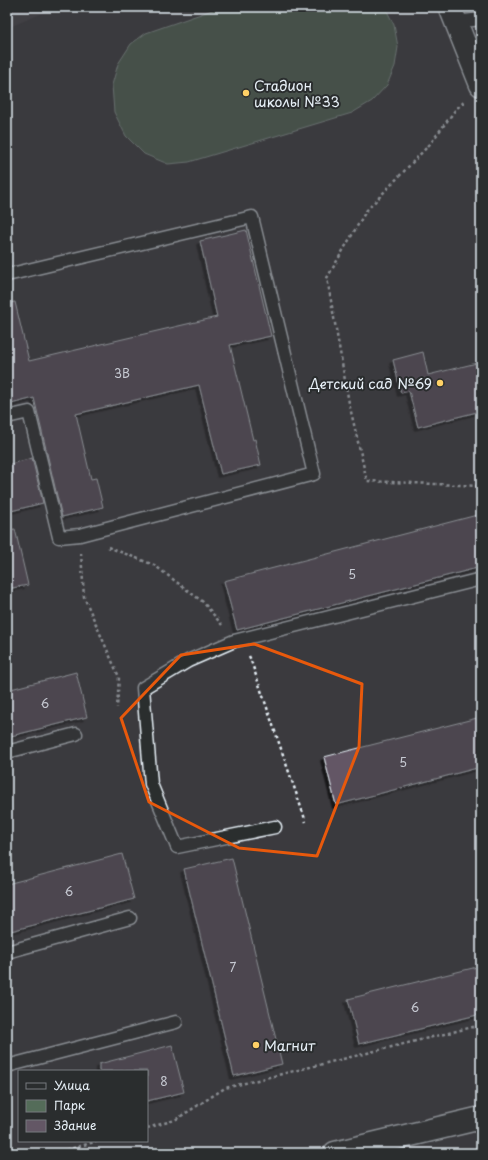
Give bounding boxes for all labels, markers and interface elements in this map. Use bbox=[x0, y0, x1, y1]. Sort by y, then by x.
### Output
place label: Стадион школы №33 bbox=[254, 75, 340, 112]
marker: Стадион школы №33 bbox=[241, 88, 251, 98]
house number: 3В bbox=[114, 364, 130, 382]
place label: Детский сад №69 bbox=[308, 373, 432, 394]
marker: Детский сад №69 bbox=[435, 378, 445, 388]
house number: 5 bbox=[348, 565, 356, 583]
house number: 6 bbox=[41, 694, 49, 712]
house number: 5 bbox=[399, 753, 407, 771]
house number: 6 bbox=[65, 882, 73, 900]
house number: 7 bbox=[230, 958, 237, 976]
house number: 6 bbox=[411, 998, 419, 1016]
place label: Магнит bbox=[264, 1035, 316, 1056]
marker: Магнит bbox=[251, 1040, 261, 1050]
legend bbox=[18, 1070, 148, 1142]
house number: 8 bbox=[160, 1072, 168, 1090]
text: Улица bbox=[54, 1076, 90, 1094]
text: Парк bbox=[54, 1096, 86, 1114]
text: Здание bbox=[54, 1116, 96, 1134]

